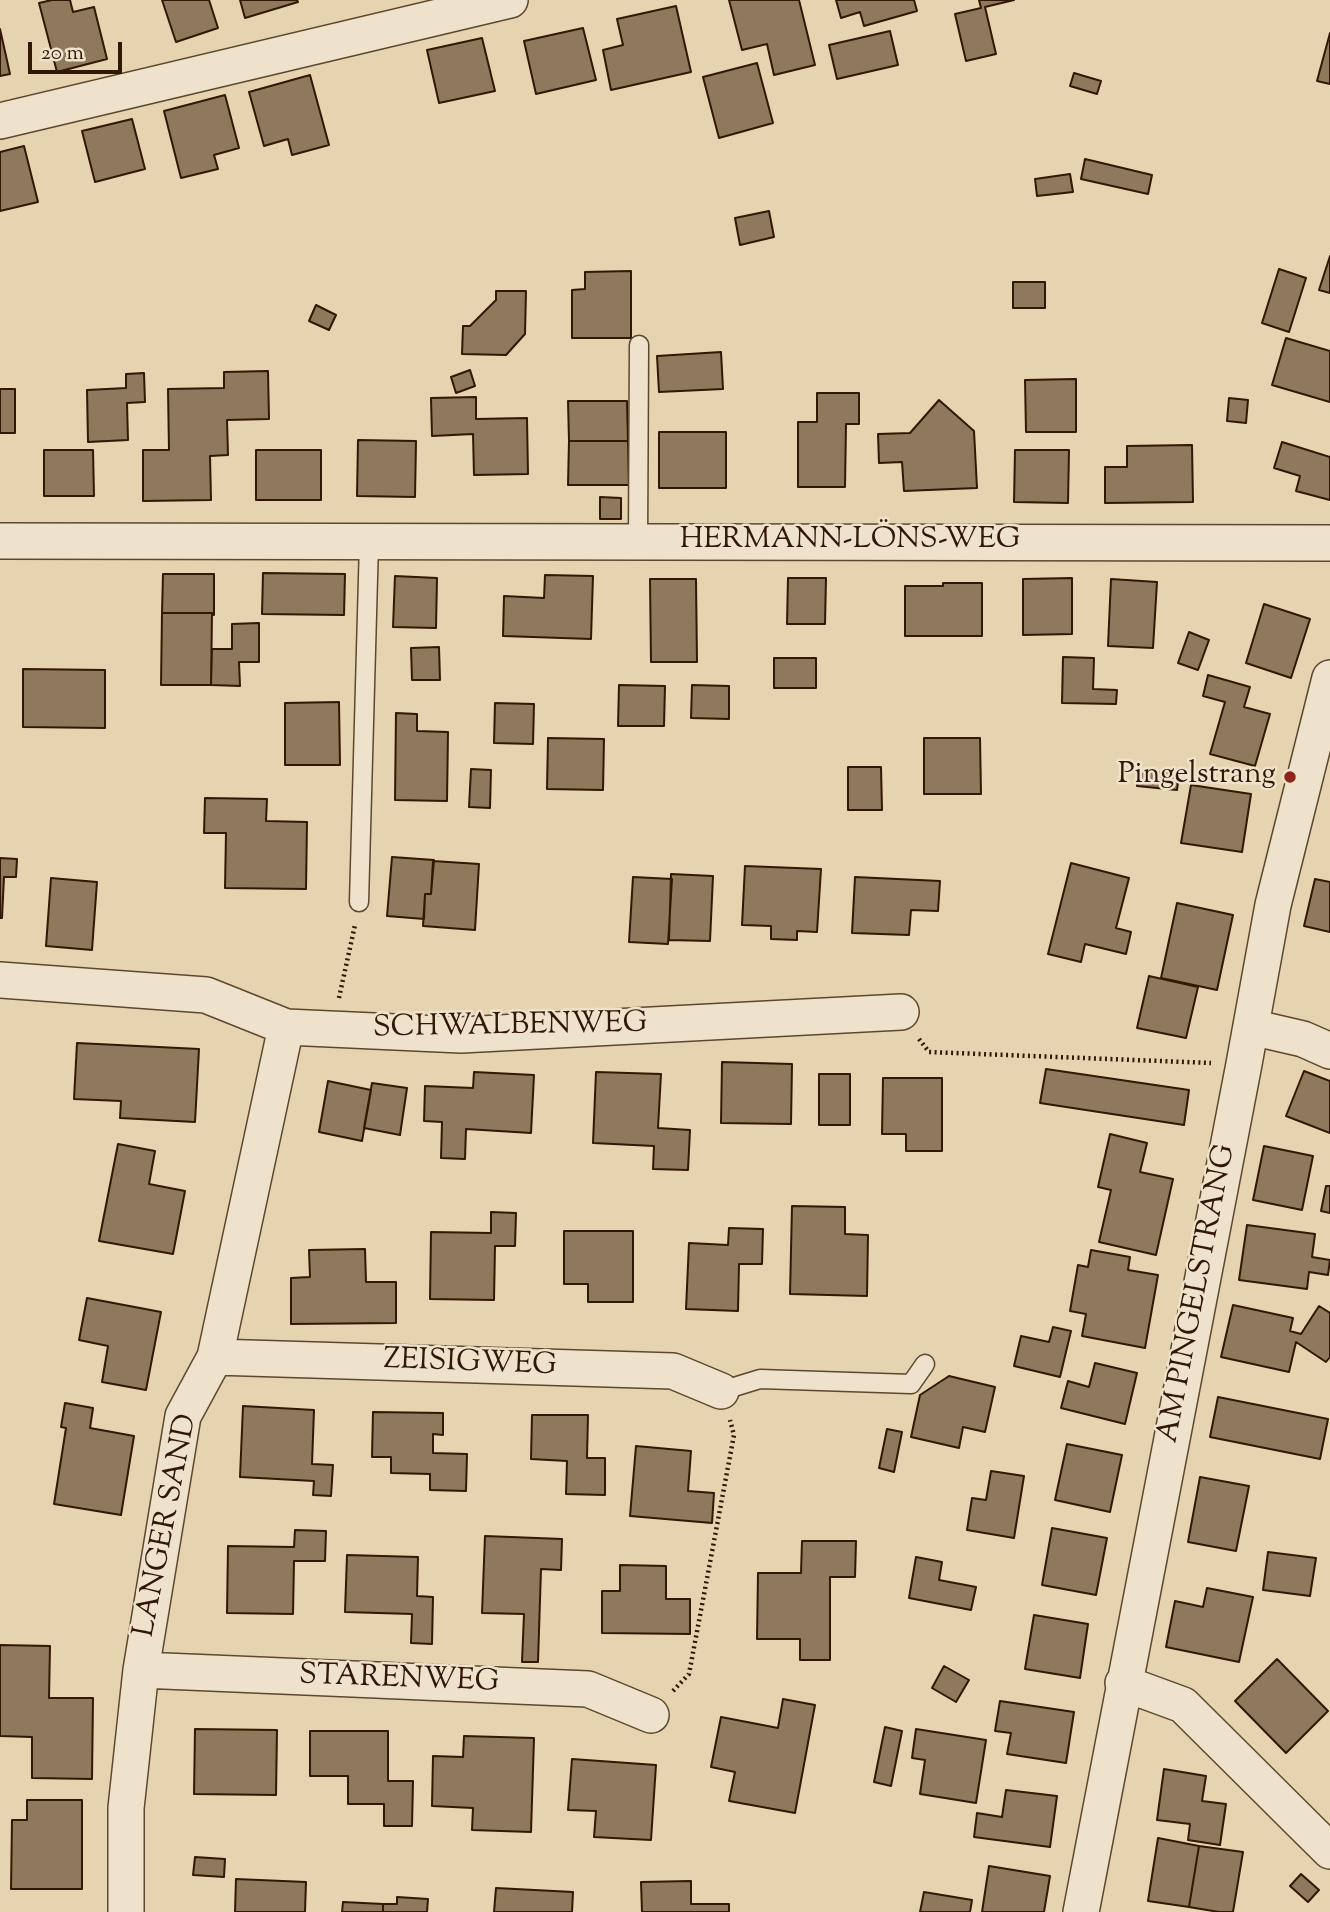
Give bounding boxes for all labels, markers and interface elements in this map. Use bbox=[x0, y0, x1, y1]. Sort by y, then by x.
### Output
scale bar bbox=[32, 28, 126, 72]
text: 20 m bbox=[41, 39, 84, 69]
street label: HERMANN-LÖNS-WEG bbox=[680, 524, 1020, 560]
place label: Pingelstrang bbox=[1118, 759, 1276, 795]
marker: Pingelstrang bbox=[1282, 769, 1298, 785]
street label: SCHWALBENWEG bbox=[373, 1008, 647, 1048]
street label: AM PINGELSTRANG bbox=[1152, 1142, 1246, 1446]
street label: ZEISIGWEG bbox=[383, 1344, 557, 1386]
street label: LANGER SAND bbox=[129, 1412, 207, 1640]
street label: STARENWEG bbox=[298, 1660, 500, 1702]

